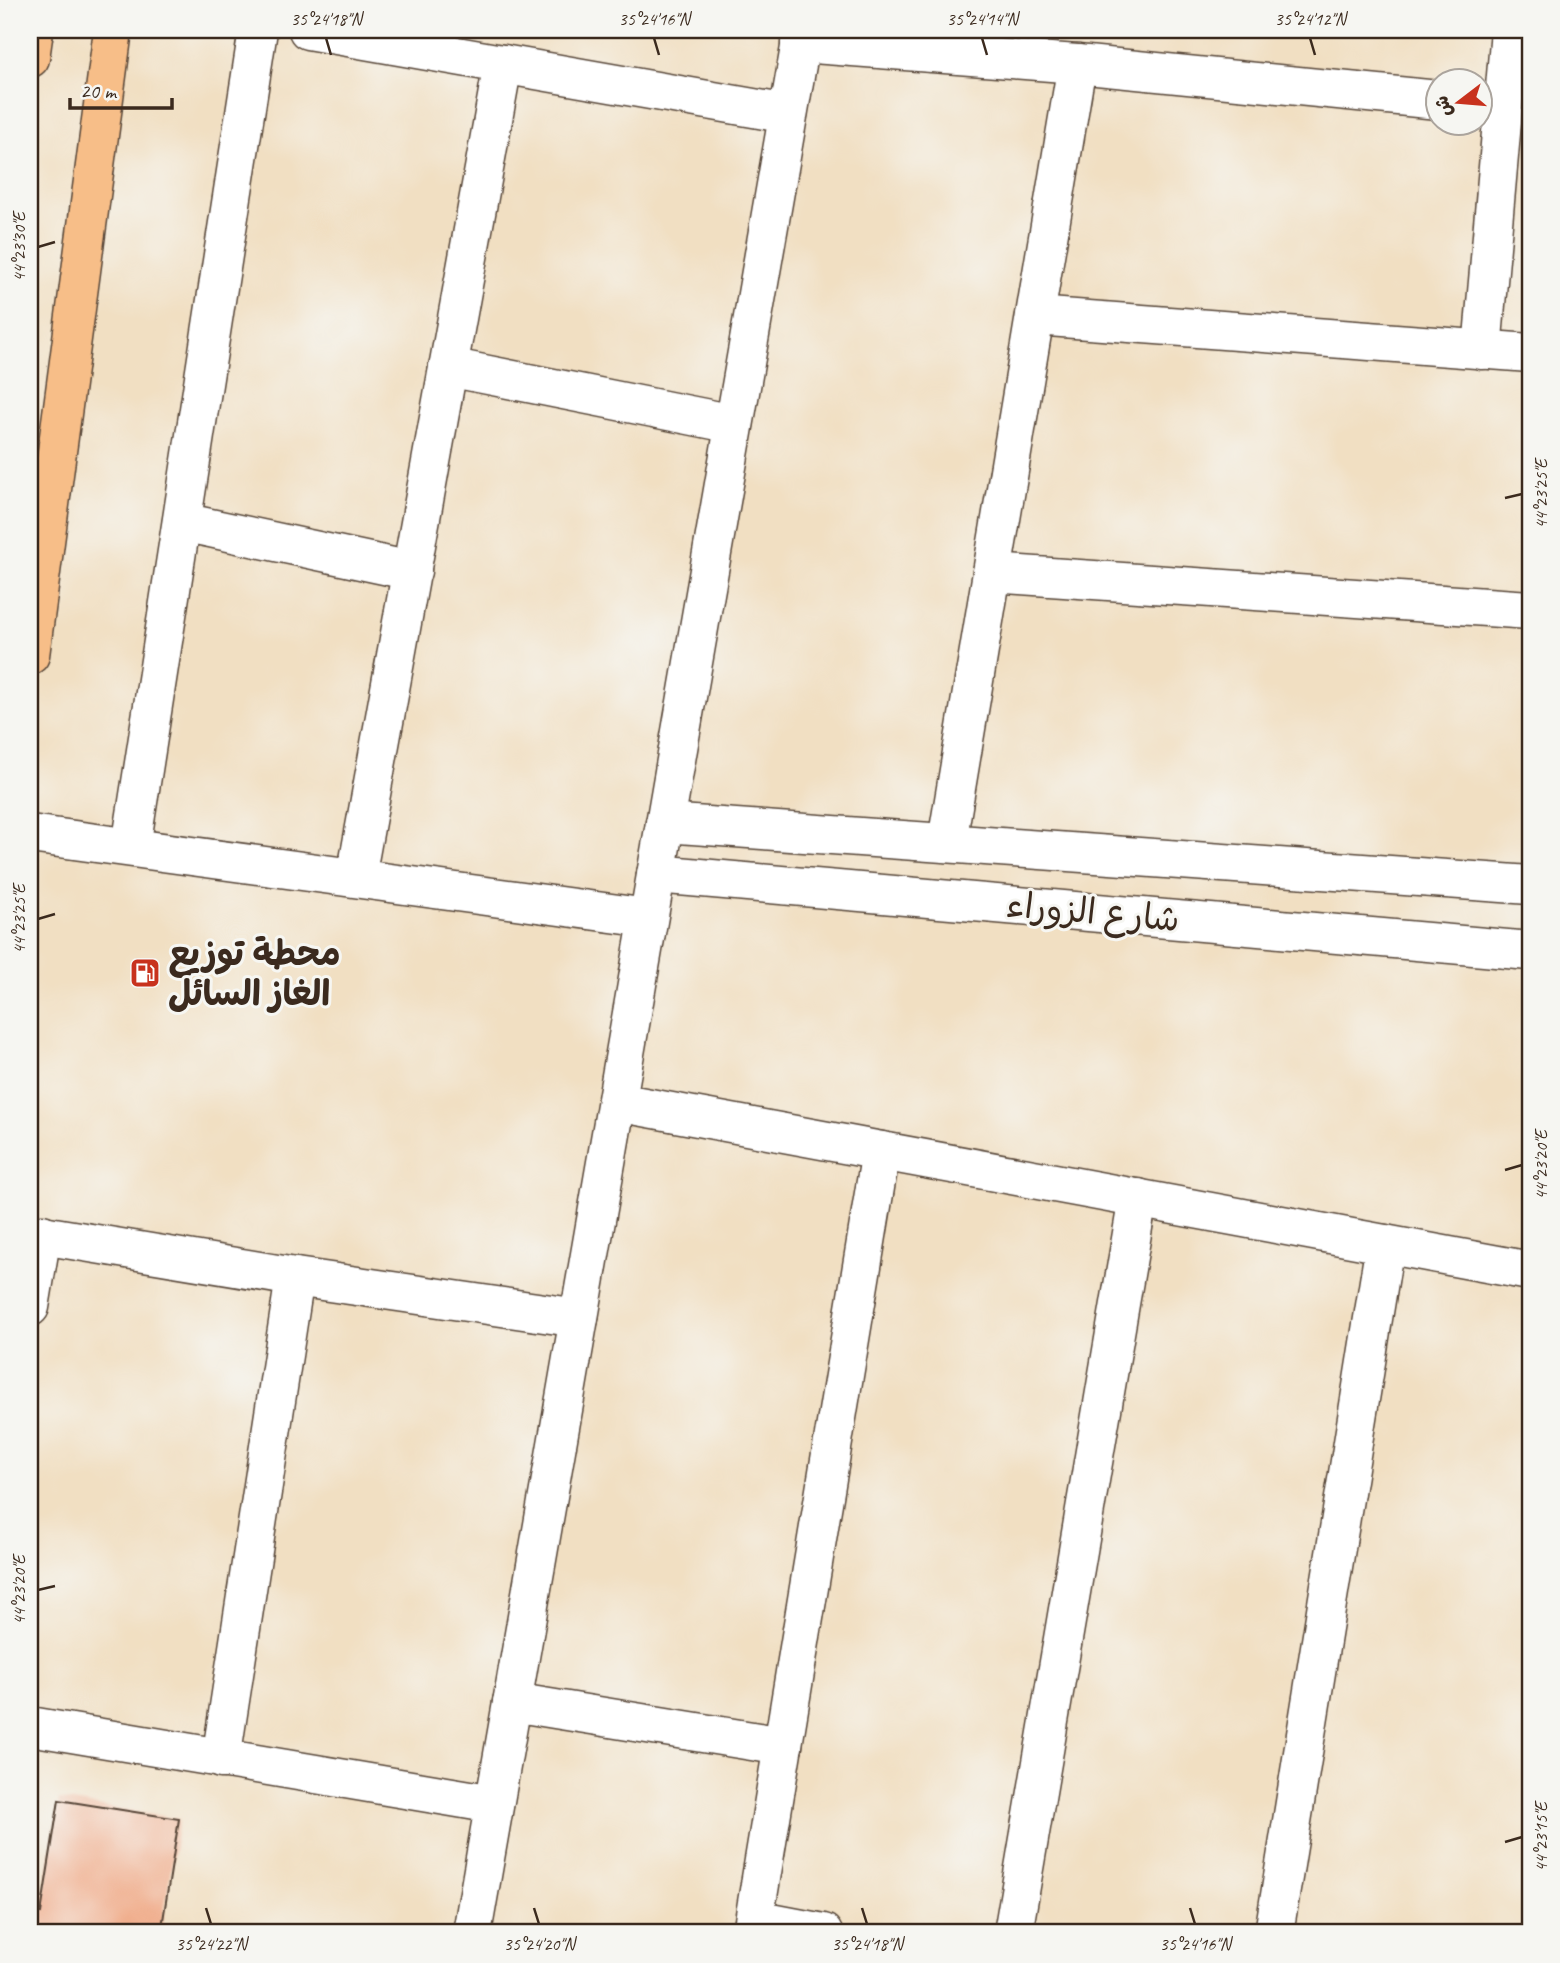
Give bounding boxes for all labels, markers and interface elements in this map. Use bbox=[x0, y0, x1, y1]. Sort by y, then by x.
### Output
text: 35°24'18"N bbox=[291, 8, 365, 30]
text: 35°24'16"N bbox=[619, 8, 693, 30]
text: 35°24'14"N bbox=[947, 8, 1021, 30]
text: 35°24'12"N bbox=[1275, 8, 1349, 30]
scale bar bbox=[70, 66, 172, 110]
north arrow bbox=[1424, 66, 1494, 136]
text: 20 m bbox=[80, 78, 118, 104]
text: ش bbox=[1429, 93, 1458, 120]
text: 44°23'30"E bbox=[8, 210, 30, 282]
text: 44°23'25"E bbox=[1530, 457, 1552, 529]
text: 44°23'25"E bbox=[8, 882, 30, 954]
street label: شارع الزوراء bbox=[1004, 882, 1182, 944]
place label: محطة توزيع الغاز السائل bbox=[168, 931, 341, 1016]
fuel station icon: محطة توزيع الغاز السائل bbox=[128, 956, 162, 990]
text: 44°23'20"E bbox=[1530, 1128, 1552, 1200]
text: 44°23'20"E bbox=[8, 1553, 30, 1625]
text: 44°23'15"E bbox=[1530, 1800, 1552, 1872]
text: 35°24'22"N bbox=[176, 1933, 250, 1955]
text: 35°24'20"N bbox=[504, 1933, 578, 1955]
text: 35°24'18"N bbox=[832, 1933, 906, 1955]
text: 35°24'16"N bbox=[1160, 1933, 1234, 1955]

